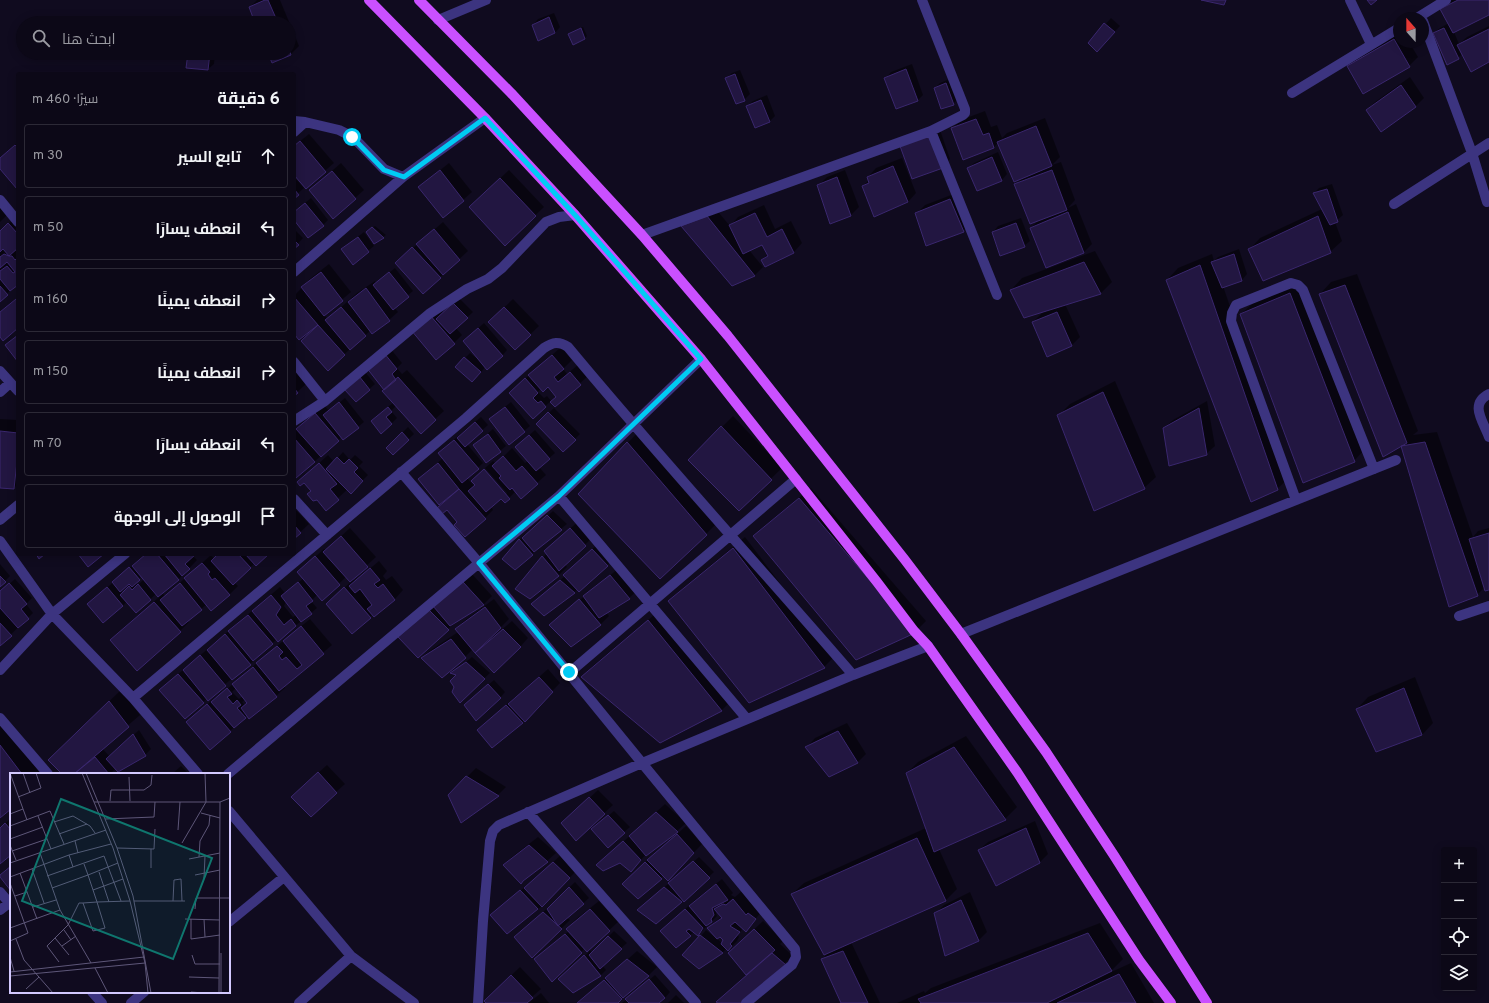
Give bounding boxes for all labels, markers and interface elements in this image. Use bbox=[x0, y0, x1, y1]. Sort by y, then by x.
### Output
north arrow bbox=[1393, 12, 1429, 48]
search box bbox=[16, 16, 296, 60]
icon: search bbox=[30, 27, 52, 49]
text: ابحث هنا bbox=[62, 31, 116, 50]
text: 6 دقيقة bbox=[217, 89, 280, 111]
text: سيرًا · 460 m bbox=[32, 92, 98, 108]
route start bbox=[343, 128, 361, 146]
icon: ahead bbox=[257, 145, 279, 167]
text: 30 m bbox=[33, 148, 63, 164]
text: تابع السير bbox=[178, 149, 241, 168]
icon: left bbox=[257, 217, 279, 239]
text: 50 m bbox=[33, 220, 63, 236]
text: انعطف يسارًا bbox=[155, 221, 241, 240]
icon: right bbox=[257, 289, 279, 311]
text: 160 m bbox=[33, 292, 68, 308]
text: انعطف يمينًا bbox=[157, 293, 241, 312]
icon: right bbox=[257, 361, 279, 383]
text: 150 m bbox=[33, 364, 68, 380]
text: انعطف يمينًا bbox=[157, 365, 241, 384]
icon: left bbox=[257, 433, 279, 455]
text: 70 m bbox=[33, 436, 62, 452]
text: انعطف يسارًا bbox=[155, 437, 241, 456]
icon: arrive bbox=[257, 505, 279, 527]
text: الوصول إلى الوجهة bbox=[114, 509, 241, 528]
route end bbox=[560, 663, 578, 681]
inset map bbox=[10, 773, 230, 993]
map controls bbox=[1441, 847, 1477, 991]
button: + bbox=[1441, 847, 1477, 883]
button: − bbox=[1441, 883, 1477, 919]
button: locate bbox=[1441, 919, 1477, 955]
button: layers bbox=[1441, 955, 1477, 991]

